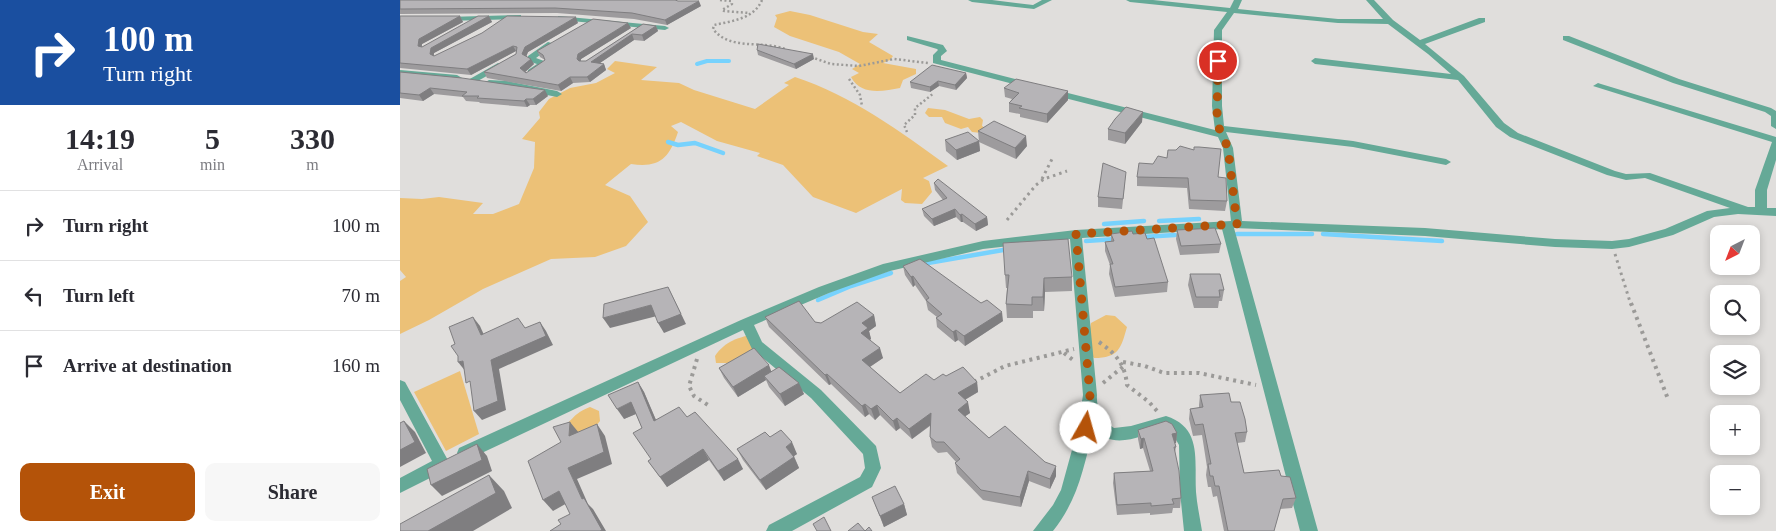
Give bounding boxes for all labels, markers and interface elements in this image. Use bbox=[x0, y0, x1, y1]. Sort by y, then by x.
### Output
icon: right bbox=[20, 20, 85, 85]
text: 100 m bbox=[103, 20, 193, 59]
pin bbox=[1197, 40, 1239, 82]
icon: arrive bbox=[1204, 47, 1232, 75]
text: Turn right bbox=[103, 61, 192, 86]
text: 14:19 bbox=[65, 122, 135, 155]
text: 5 bbox=[205, 122, 220, 155]
text: 330 bbox=[290, 122, 335, 155]
text: Arrival bbox=[77, 156, 123, 173]
text: min bbox=[200, 156, 225, 173]
text: m bbox=[306, 156, 319, 173]
icon: right bbox=[20, 212, 48, 240]
text: Turn right bbox=[63, 215, 148, 236]
text: 100 m bbox=[332, 215, 380, 236]
north arrow bbox=[1710, 225, 1760, 275]
map controls bbox=[1710, 225, 1760, 515]
icon: left bbox=[20, 282, 48, 310]
text: Turn left bbox=[63, 285, 135, 306]
text: 70 m bbox=[341, 285, 380, 306]
button: search bbox=[1710, 285, 1760, 335]
button: layers bbox=[1710, 345, 1760, 395]
icon: arrive bbox=[20, 352, 48, 380]
text: Arrive at destination bbox=[63, 355, 232, 376]
text: 160 m bbox=[332, 355, 380, 376]
position arrow bbox=[1059, 401, 1111, 453]
button: + bbox=[1710, 405, 1760, 455]
button: Exit bbox=[20, 463, 195, 521]
button: Share bbox=[205, 463, 380, 521]
button: − bbox=[1710, 465, 1760, 515]

